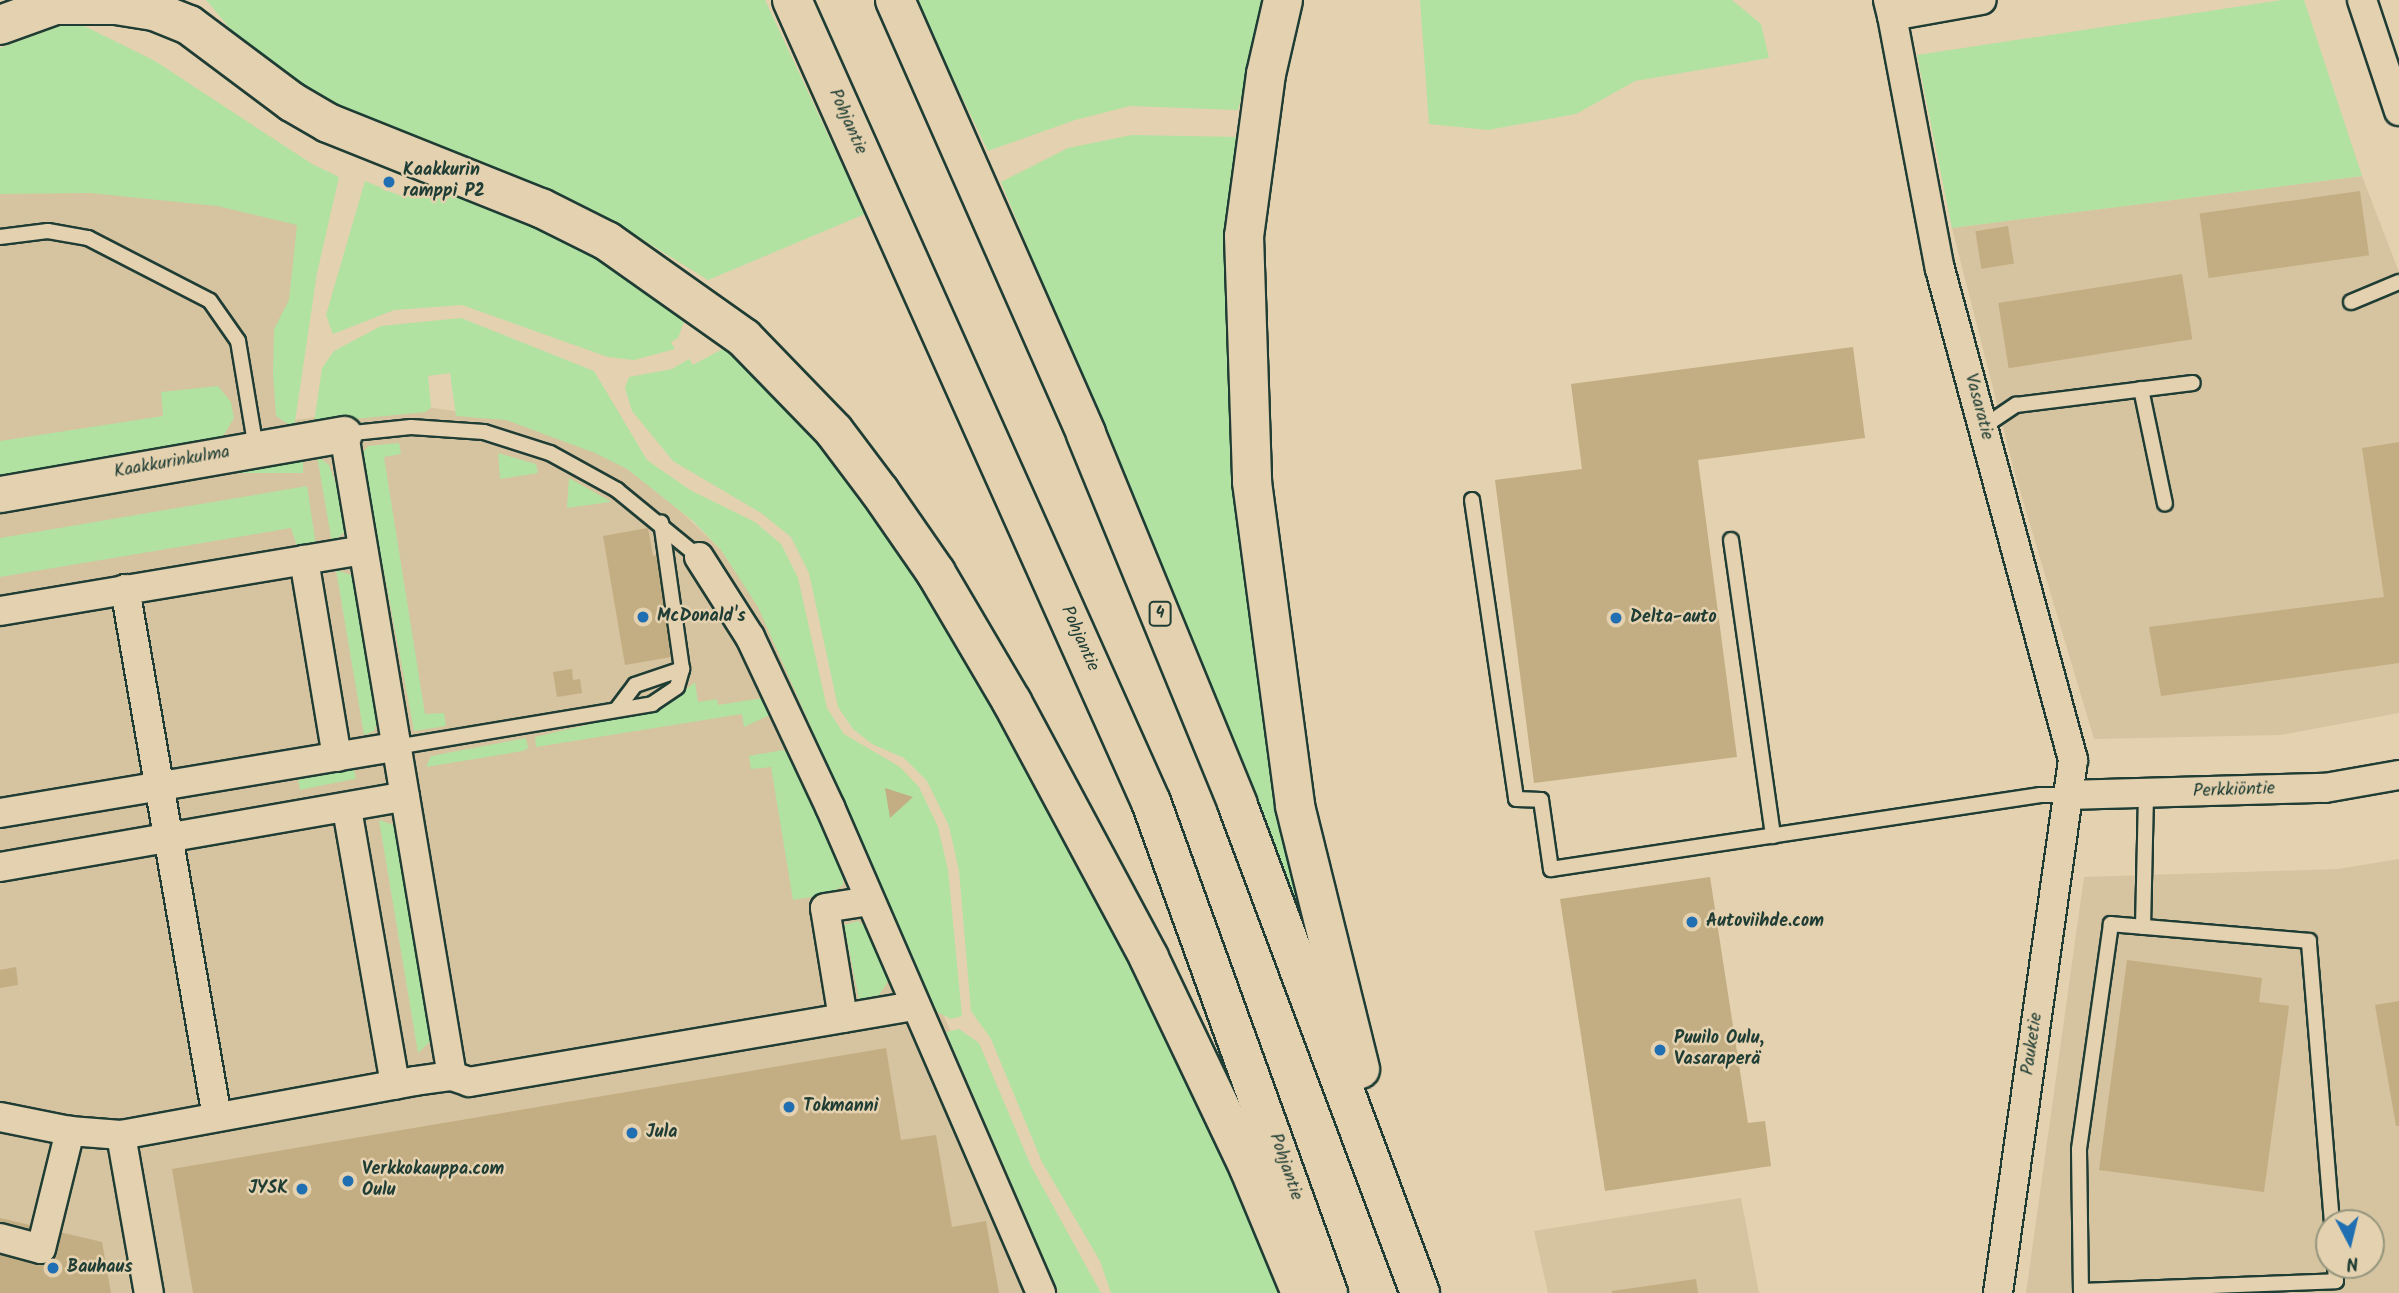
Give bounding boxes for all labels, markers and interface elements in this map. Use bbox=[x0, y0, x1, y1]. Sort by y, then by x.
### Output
street label: Pohjantie bbox=[823, 86, 871, 158]
place label: Kaakkurin ramppi P2 bbox=[403, 161, 485, 204]
marker: Kaakkurin ramppi P2 bbox=[381, 174, 397, 190]
street label: Vasaratie bbox=[1959, 371, 1997, 443]
street label: Kaakkurinkulma bbox=[112, 442, 232, 484]
road number: 4 bbox=[1148, 601, 1172, 626]
street label: Pohjantie bbox=[1055, 603, 1103, 675]
place label: McDonald's bbox=[657, 606, 746, 628]
place label: Delta-auto bbox=[1630, 607, 1717, 629]
marker: McDonald's bbox=[635, 609, 651, 625]
marker: Delta-auto bbox=[1608, 610, 1624, 626]
street label: Perkkiöntie bbox=[2193, 779, 2275, 803]
place label: Autoviihde.com bbox=[1706, 911, 1824, 933]
marker: Autoviihde.com bbox=[1684, 914, 1700, 930]
street label: Pauketie bbox=[2018, 1011, 2048, 1077]
place label: Puuilo Oulu, Vasaraperä bbox=[1674, 1029, 1764, 1072]
marker: Puuilo Oulu, Vasaraperä bbox=[1652, 1042, 1668, 1058]
place label: Tokmanni bbox=[803, 1096, 878, 1118]
marker: Tokmanni bbox=[781, 1099, 797, 1115]
place label: Jula bbox=[646, 1122, 677, 1144]
marker: Jula bbox=[624, 1125, 640, 1141]
street label: Pohjantie bbox=[1263, 1131, 1307, 1203]
place label: Verkkokauppa.com Oulu bbox=[362, 1160, 504, 1202]
marker: Verkkokauppa.com Oulu bbox=[340, 1173, 356, 1189]
place label: JYSK bbox=[248, 1178, 288, 1200]
marker: JYSK bbox=[294, 1181, 310, 1197]
north arrow bbox=[2315, 1209, 2385, 1279]
text: N bbox=[2345, 1247, 2360, 1278]
place label: Bauhaus bbox=[67, 1257, 133, 1279]
marker: Bauhaus bbox=[45, 1260, 61, 1276]

